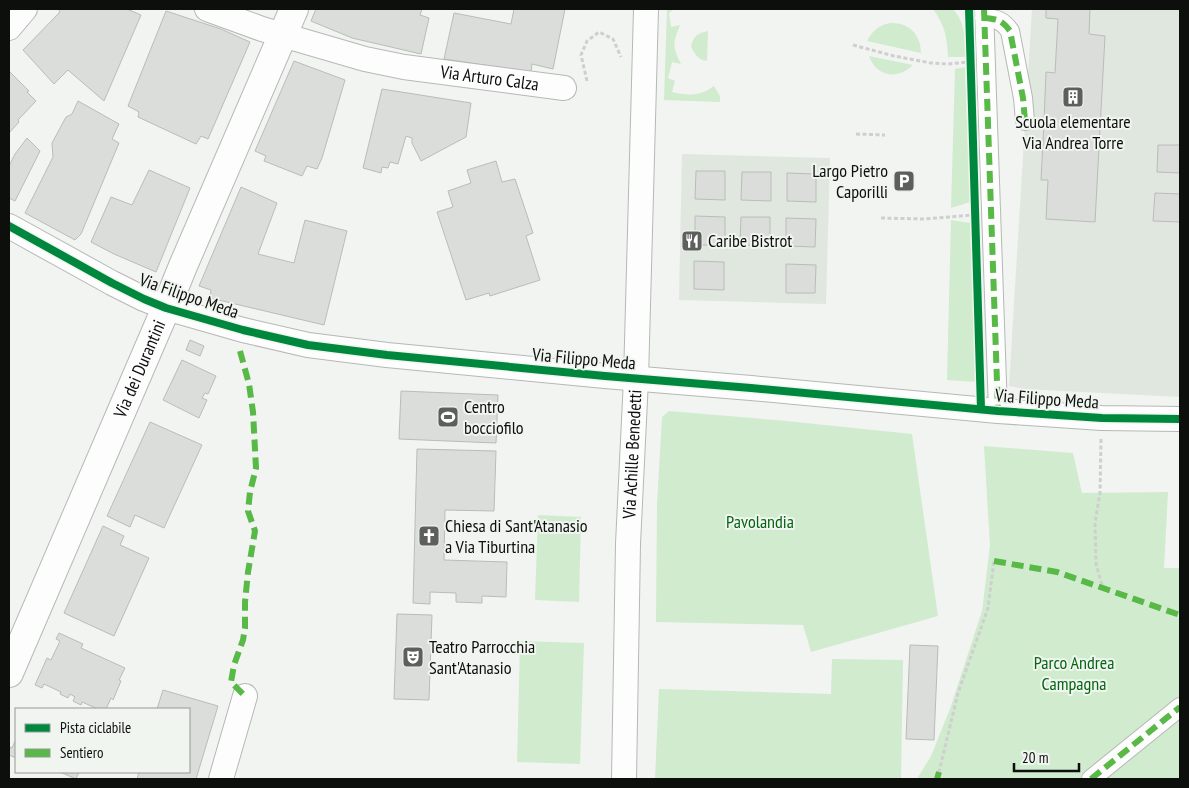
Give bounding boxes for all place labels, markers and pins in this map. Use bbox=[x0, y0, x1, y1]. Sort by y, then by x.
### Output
building icon: Scuola elementare Via Andrea Torre bbox=[1061, 85, 1085, 109]
place label: Scuola elementare Via Andrea Torre bbox=[1015, 110, 1131, 154]
place label: Largo Pietro Caporilli bbox=[812, 159, 888, 203]
parking icon: Largo Pietro Caporilli bbox=[892, 169, 916, 193]
restaurant icon: Caribe Bistrot bbox=[680, 229, 704, 253]
place label: Caribe Bistrot bbox=[708, 229, 792, 252]
place label: Centro bocciofilo bbox=[464, 395, 524, 439]
sports icon: Centro bocciofilo bbox=[436, 405, 460, 429]
place label: Chiesa di Sant'Atanasio a Via Tiburtina bbox=[445, 514, 588, 558]
church icon: Chiesa di Sant'Atanasio a Via Tiburtina bbox=[417, 524, 441, 548]
place label: Teatro Parrocchia Sant'Atanasio bbox=[429, 635, 535, 679]
theatre icon: Teatro Parrocchia Sant'Atanasio bbox=[401, 645, 425, 669]

